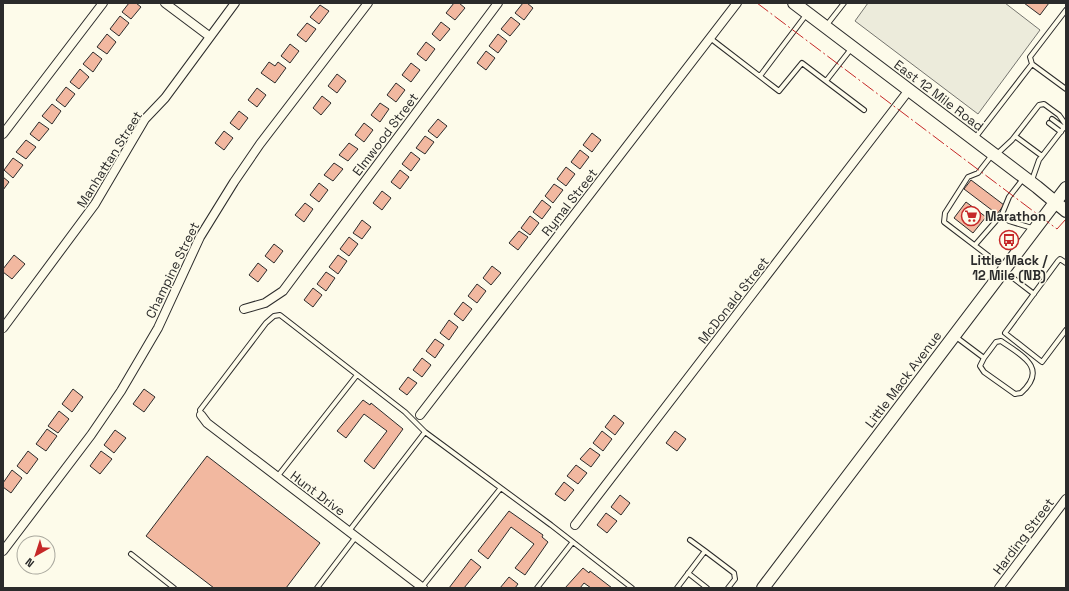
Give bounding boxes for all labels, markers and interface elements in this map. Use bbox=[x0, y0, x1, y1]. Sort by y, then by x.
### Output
street label: East 12 Mile Road bbox=[890, 56, 987, 135]
street label: Elmwood Street bbox=[349, 89, 422, 179]
street label: Manhattan Street bbox=[73, 108, 146, 211]
street label: Rymal Street bbox=[538, 165, 601, 239]
supermarket icon: Marathon bbox=[960, 205, 982, 227]
place label: Marathon bbox=[985, 208, 1046, 225]
street label: Champine Street bbox=[142, 219, 203, 321]
bus stop icon: Little Mack / 12 Mile (NB) bbox=[998, 229, 1020, 251]
place label: Little Mack / 12 Mile (NB) bbox=[970, 252, 1048, 284]
street label: McDonald Street bbox=[694, 253, 773, 347]
street label: Little Mack Avenue bbox=[861, 327, 945, 431]
street label: Hunt Drive bbox=[287, 467, 349, 520]
street label: Harding Street bbox=[989, 495, 1058, 578]
north arrow bbox=[16, 535, 56, 575]
text: N bbox=[22, 555, 37, 571]

